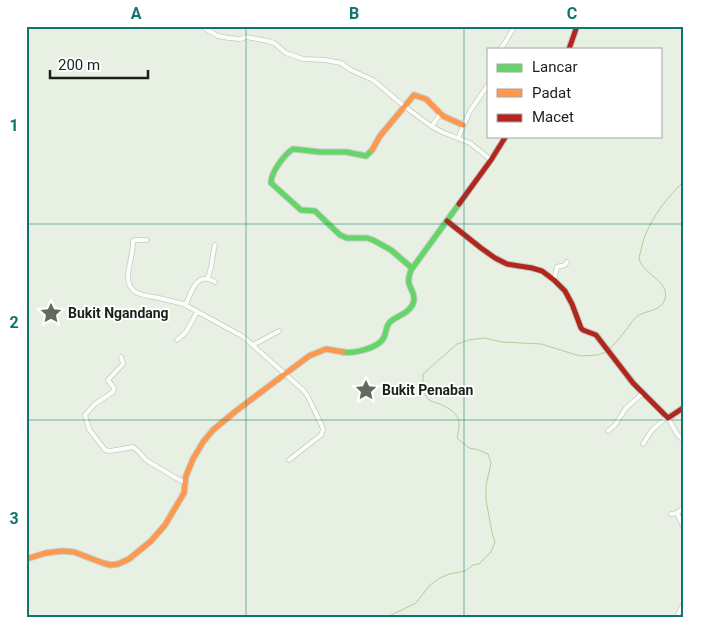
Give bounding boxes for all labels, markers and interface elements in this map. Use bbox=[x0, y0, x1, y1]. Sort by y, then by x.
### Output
text: A bbox=[131, 4, 142, 23]
text: B bbox=[349, 4, 359, 23]
text: C bbox=[567, 4, 577, 23]
scale bar bbox=[50, 48, 148, 80]
legend bbox=[487, 48, 662, 138]
text: 200 m bbox=[58, 56, 100, 74]
text: Lancar bbox=[532, 58, 578, 76]
text: Padat bbox=[532, 84, 571, 102]
text: Macet bbox=[532, 108, 574, 126]
text: 1 bbox=[9, 116, 19, 135]
place icon: Bukit Ngandang bbox=[38, 300, 64, 326]
place label: Bukit Ngandang bbox=[68, 305, 169, 321]
text: 2 bbox=[9, 313, 19, 332]
place icon: Bukit Penaban bbox=[353, 377, 379, 403]
place label: Bukit Penaban bbox=[382, 382, 473, 398]
text: 3 bbox=[9, 509, 19, 528]

